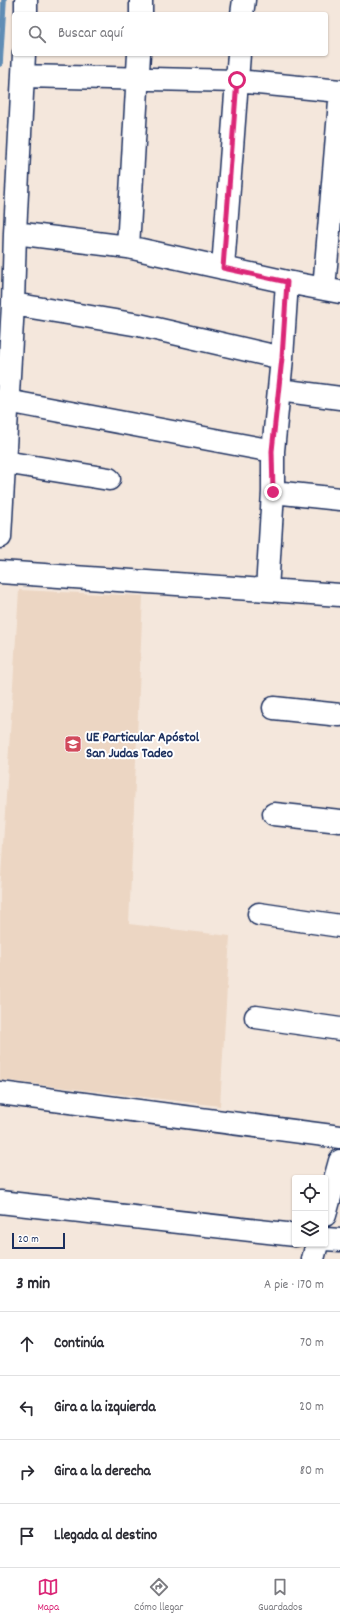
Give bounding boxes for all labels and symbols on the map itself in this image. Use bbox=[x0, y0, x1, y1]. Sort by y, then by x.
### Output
route start bbox=[228, 71, 246, 89]
route end bbox=[264, 483, 282, 501]
place label: UE Particular Apóstol San Judas Tadeo bbox=[86, 728, 200, 764]
school or university icon: UE Particular Apóstol San Judas Tadeo bbox=[63, 734, 83, 754]
scale bar bbox=[12, 1231, 65, 1250]

